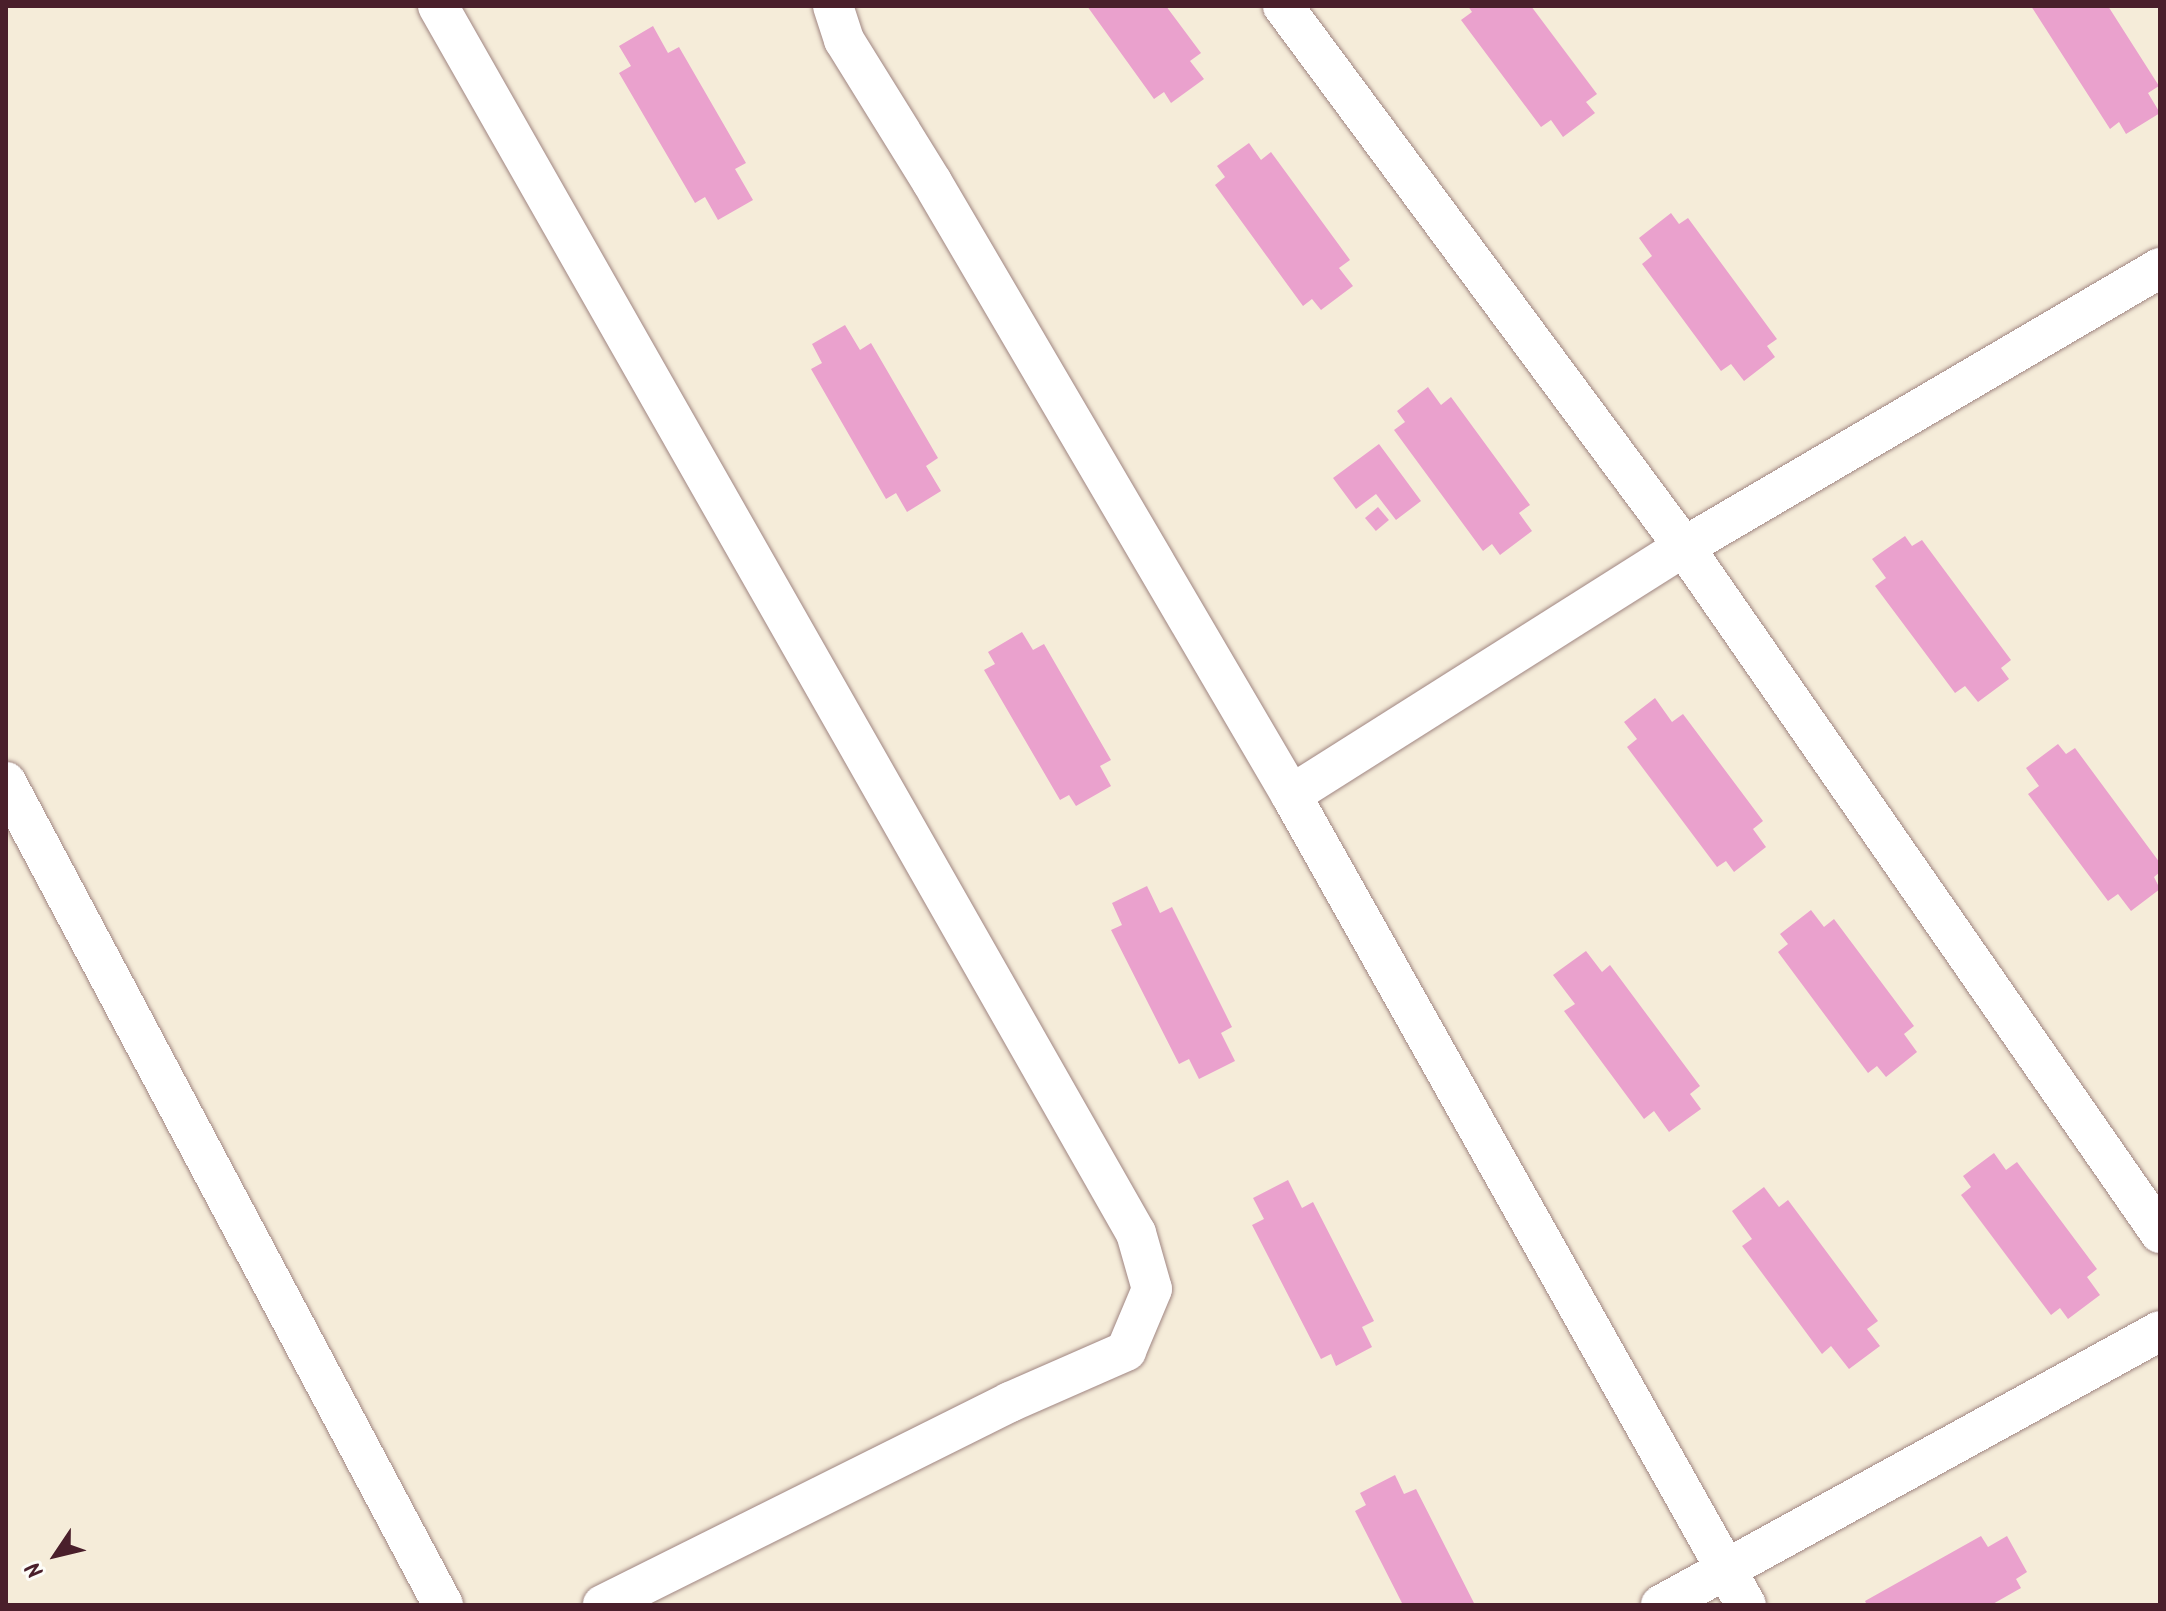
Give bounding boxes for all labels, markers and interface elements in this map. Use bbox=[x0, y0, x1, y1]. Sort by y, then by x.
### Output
north arrow bbox=[16, 1515, 96, 1595]
text: N bbox=[18, 1553, 54, 1585]

